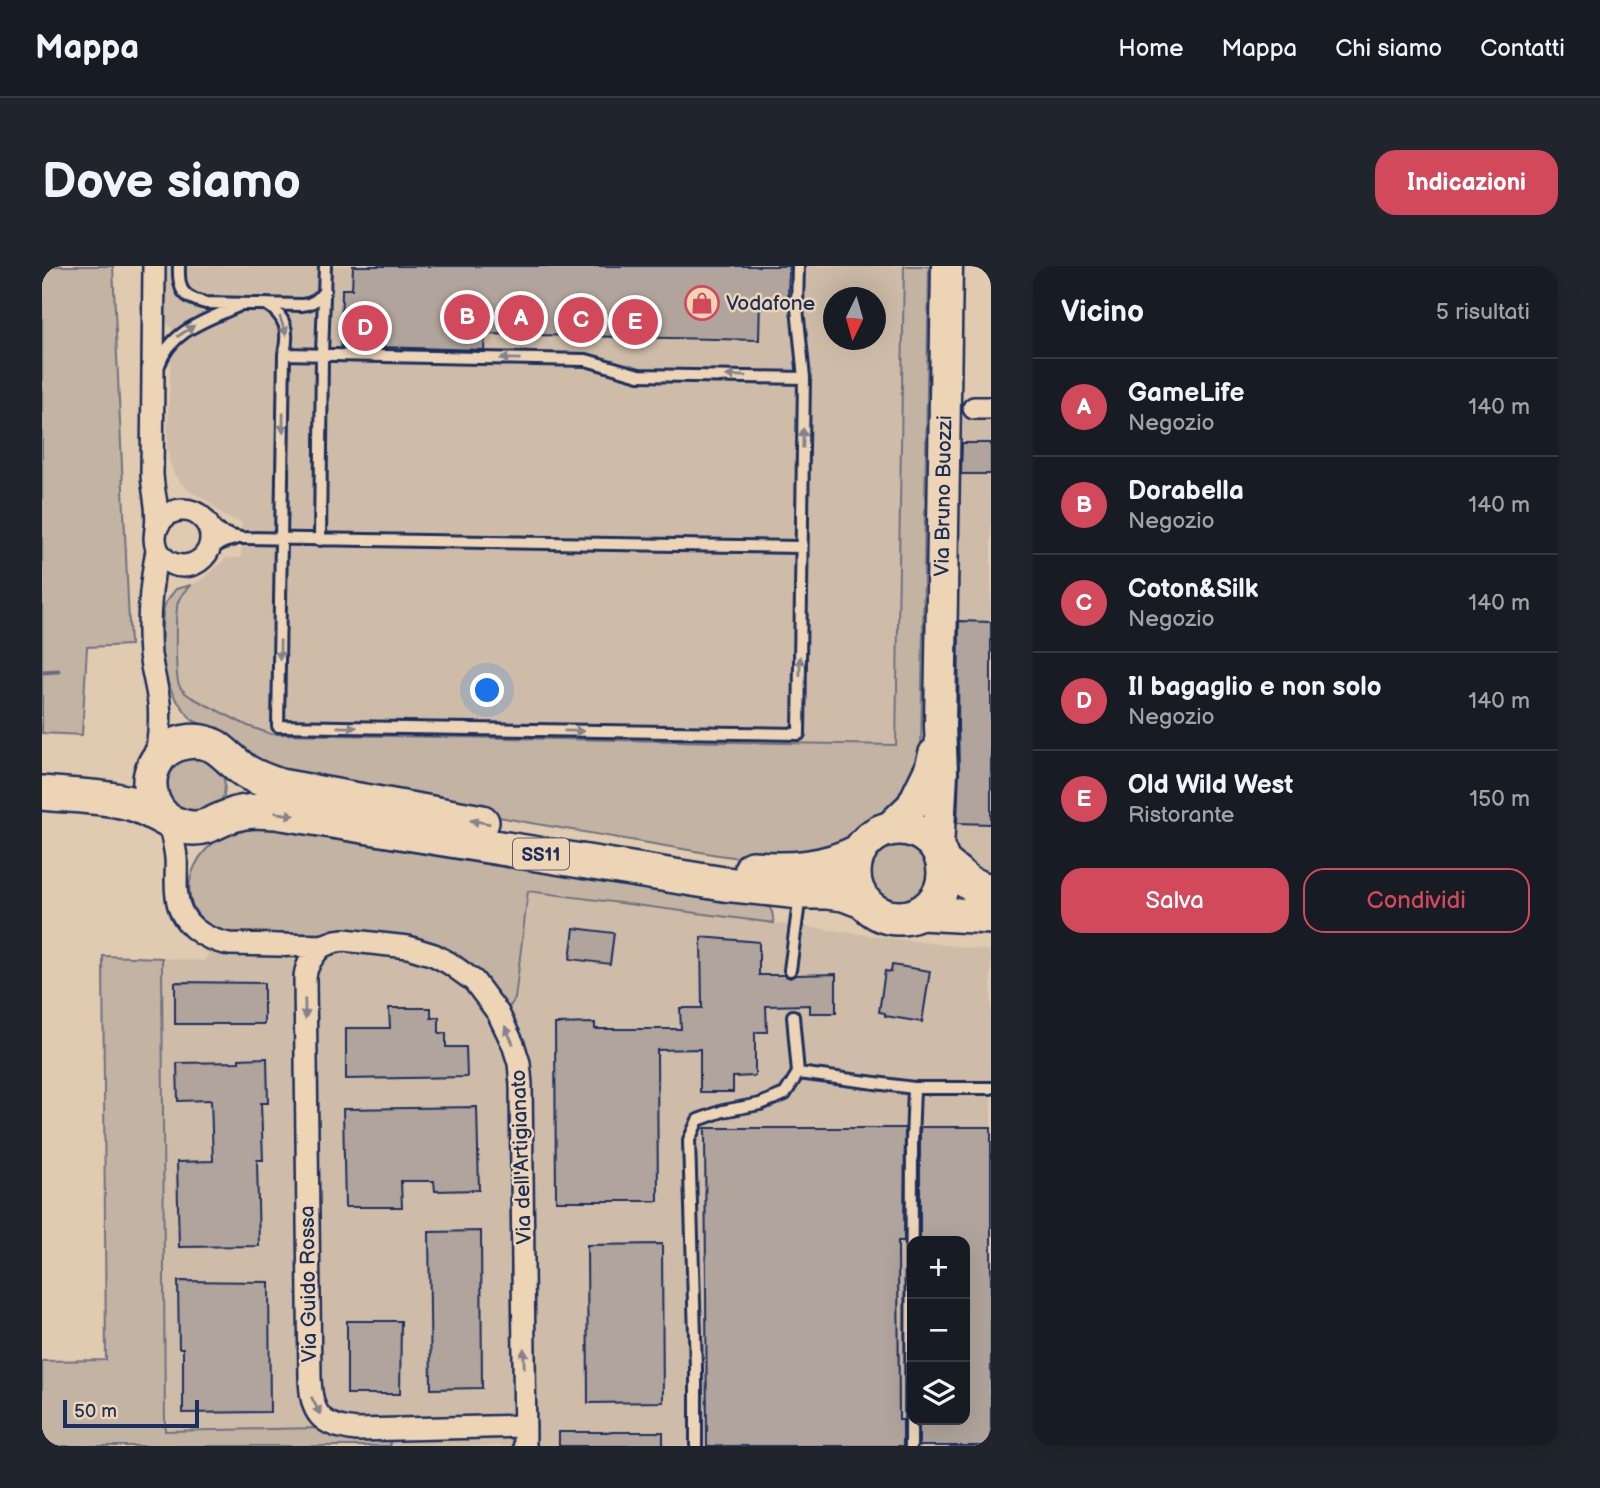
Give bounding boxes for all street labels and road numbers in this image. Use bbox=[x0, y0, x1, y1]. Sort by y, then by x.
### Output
street label: Via Bruno Buozzi bbox=[930, 415, 957, 577]
road number: SS11 bbox=[513, 838, 569, 870]
street label: Via dell'Artigianato bbox=[506, 1069, 537, 1245]
street label: Via Guido Rossa bbox=[295, 1205, 322, 1363]

